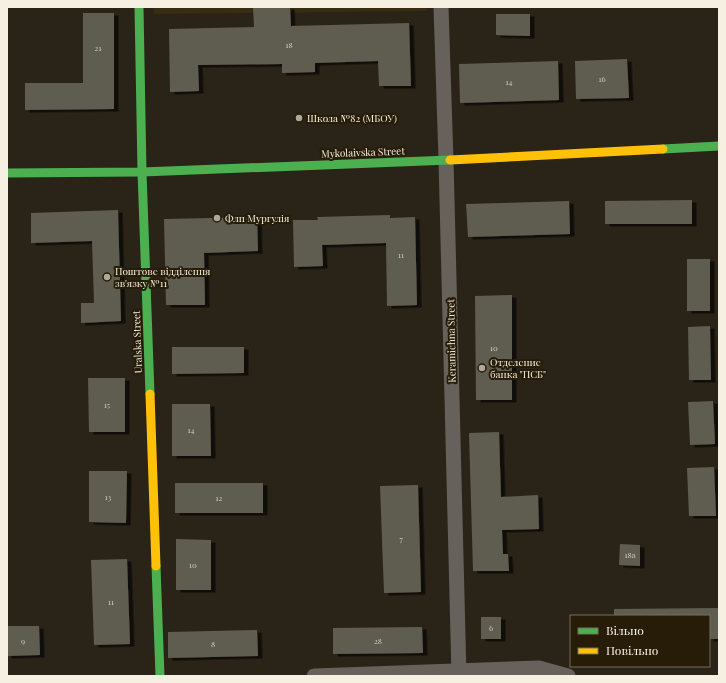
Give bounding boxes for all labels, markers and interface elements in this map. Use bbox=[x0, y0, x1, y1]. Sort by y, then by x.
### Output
house number: 18 bbox=[285, 39, 293, 50]
house number: 21 bbox=[95, 42, 101, 53]
house number: 16 bbox=[598, 73, 606, 84]
house number: 14 bbox=[506, 76, 512, 87]
place label: Школа №82 (МБОУ) bbox=[307, 111, 397, 125]
marker: Школа №82 (МБОУ) bbox=[294, 113, 304, 123]
street label: Mykolaivska Street bbox=[321, 144, 405, 160]
place label: Флп Мургулія bbox=[225, 211, 290, 225]
marker: Флп Мургулія bbox=[212, 213, 222, 223]
house number: 11 bbox=[398, 249, 404, 260]
place label: Поштове відділення зв'язку №11 bbox=[115, 264, 211, 290]
marker: Поштове відділення зв'язку №11 bbox=[102, 272, 112, 282]
street label: Keramichna Street bbox=[443, 299, 459, 383]
street label: Uralska Street bbox=[129, 310, 145, 374]
house number: 10 bbox=[490, 342, 498, 353]
place label: Отделение банка "ПСБ" bbox=[490, 355, 546, 381]
marker: Отделение банка "ПСБ" bbox=[477, 363, 487, 373]
house number: 15 bbox=[104, 399, 110, 410]
house number: 14 bbox=[188, 424, 194, 435]
house number: 13 bbox=[105, 491, 112, 502]
house number: 12 bbox=[216, 492, 223, 503]
house number: 7 bbox=[399, 533, 403, 544]
house number: 18а bbox=[624, 549, 636, 560]
house number: 10 bbox=[189, 559, 197, 570]
house number: 11 bbox=[108, 596, 114, 607]
legend bbox=[570, 615, 710, 667]
house number: 6 bbox=[489, 622, 493, 633]
text: Вільно bbox=[606, 622, 644, 638]
house number: 9 bbox=[21, 635, 25, 646]
house number: 28 bbox=[374, 635, 382, 646]
house number: 8 bbox=[211, 638, 215, 649]
text: Повільно bbox=[606, 642, 659, 658]

